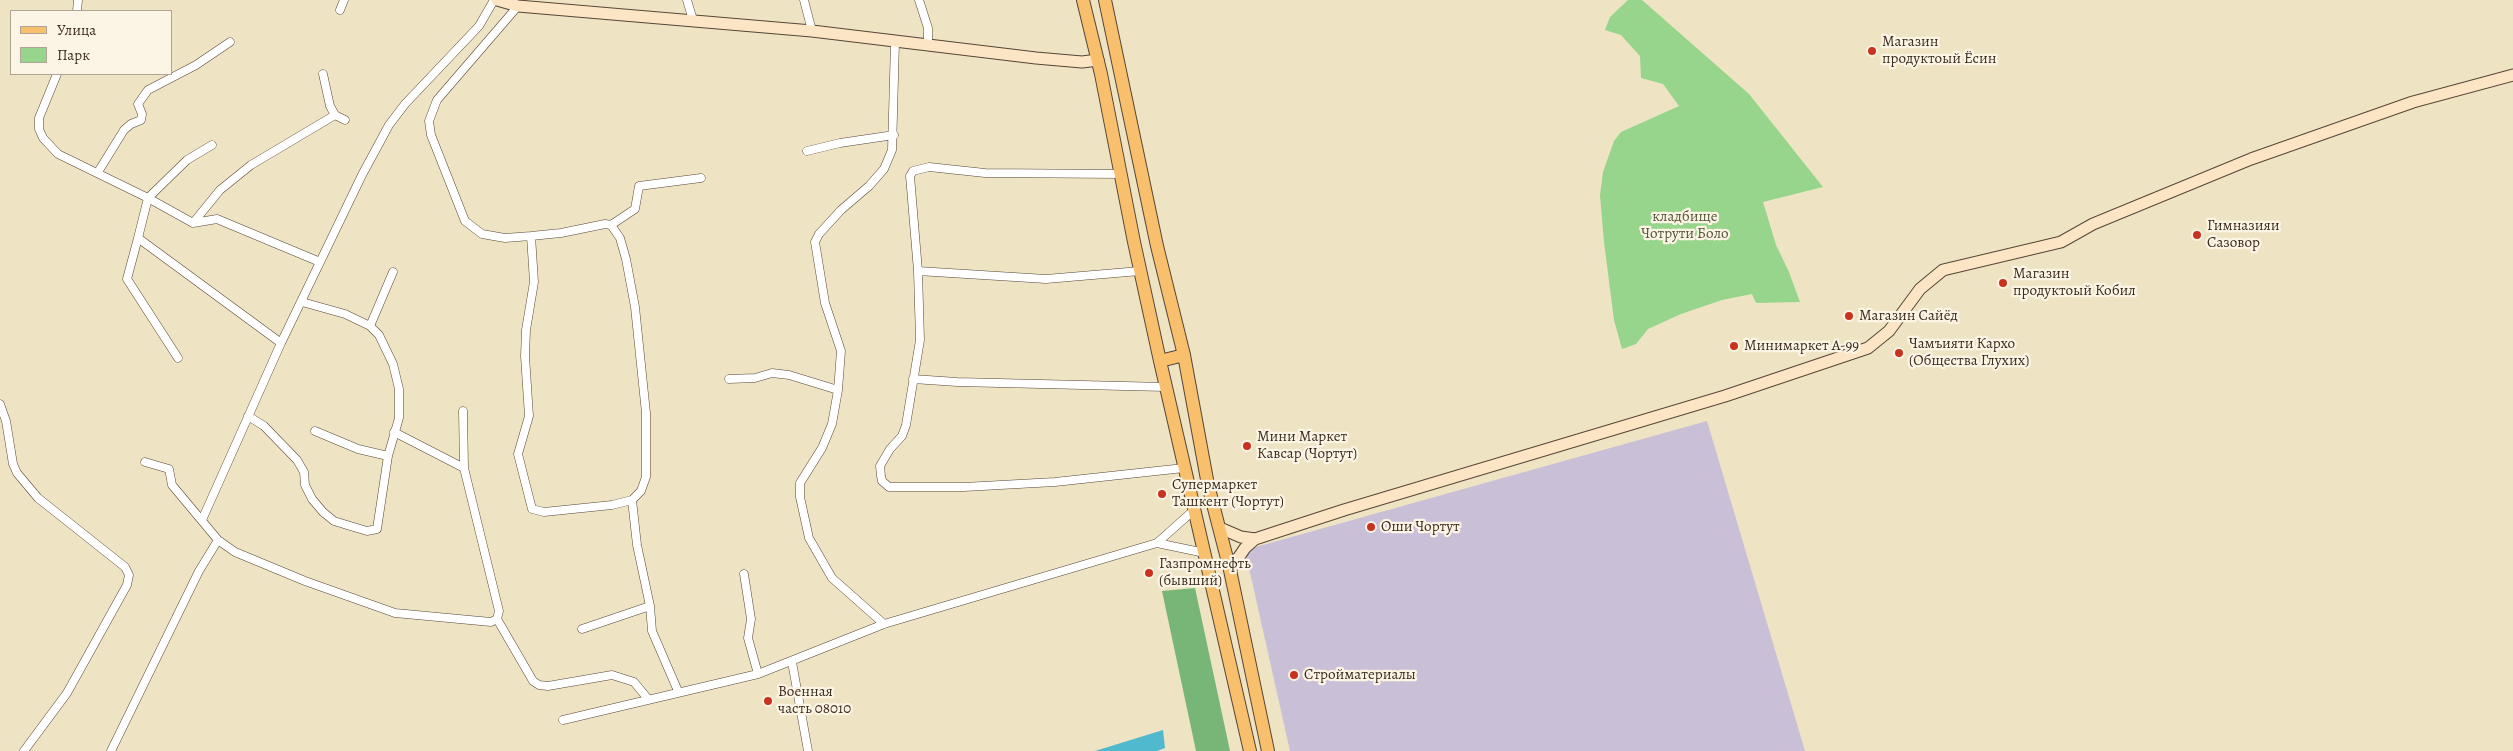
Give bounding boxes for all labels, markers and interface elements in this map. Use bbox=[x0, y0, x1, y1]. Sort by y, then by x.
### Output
legend bbox=[10, 10, 172, 75]
text: Улица bbox=[57, 20, 96, 40]
place label: Магазин продуктоый Ёсин bbox=[1882, 33, 1996, 68]
text: Парк bbox=[57, 45, 90, 65]
marker: Магазин продуктоый Ёсин bbox=[1866, 45, 1878, 57]
park label: кладбище Чотрути Боло bbox=[1641, 208, 1729, 243]
place label: Гимназияи Сазовор bbox=[2207, 217, 2280, 252]
marker: Гимназияи Сазовор bbox=[2191, 229, 2203, 241]
place label: Магазин продуктоый Кобил bbox=[2013, 265, 2136, 300]
marker: Магазин продуктоый Кобил bbox=[1997, 277, 2009, 289]
place label: Магазин Сайёд bbox=[1859, 307, 1958, 325]
marker: Магазин Сайёд bbox=[1843, 310, 1855, 322]
place label: Чамъияти Кархо (Общества Глухих) bbox=[1909, 335, 2029, 370]
place label: Минимаркет А-99 bbox=[1744, 337, 1859, 355]
marker: Минимаркет А-99 bbox=[1728, 340, 1740, 352]
marker: Чамъияти Кархо (Общества Глухих) bbox=[1893, 347, 1905, 359]
place label: Мини Маркет Кавсар (Чортут) bbox=[1257, 428, 1357, 463]
marker: Мини Маркет Кавсар (Чортут) bbox=[1241, 440, 1253, 452]
place label: Супермаркет Ташкент (Чортут) bbox=[1172, 476, 1284, 511]
marker: Супермаркет Ташкент (Чортут) bbox=[1156, 488, 1168, 500]
place label: Оши Чортут bbox=[1381, 518, 1460, 536]
marker: Оши Чортут bbox=[1365, 521, 1377, 533]
place label: Газпромнефть (бывший) bbox=[1159, 555, 1251, 590]
marker: Газпромнефть (бывший) bbox=[1143, 567, 1155, 579]
place label: Стройматериалы bbox=[1304, 666, 1416, 684]
marker: Стройматериалы bbox=[1288, 669, 1300, 681]
place label: Военная часть 08010 bbox=[778, 683, 851, 718]
marker: Военная часть 08010 bbox=[762, 695, 774, 707]

